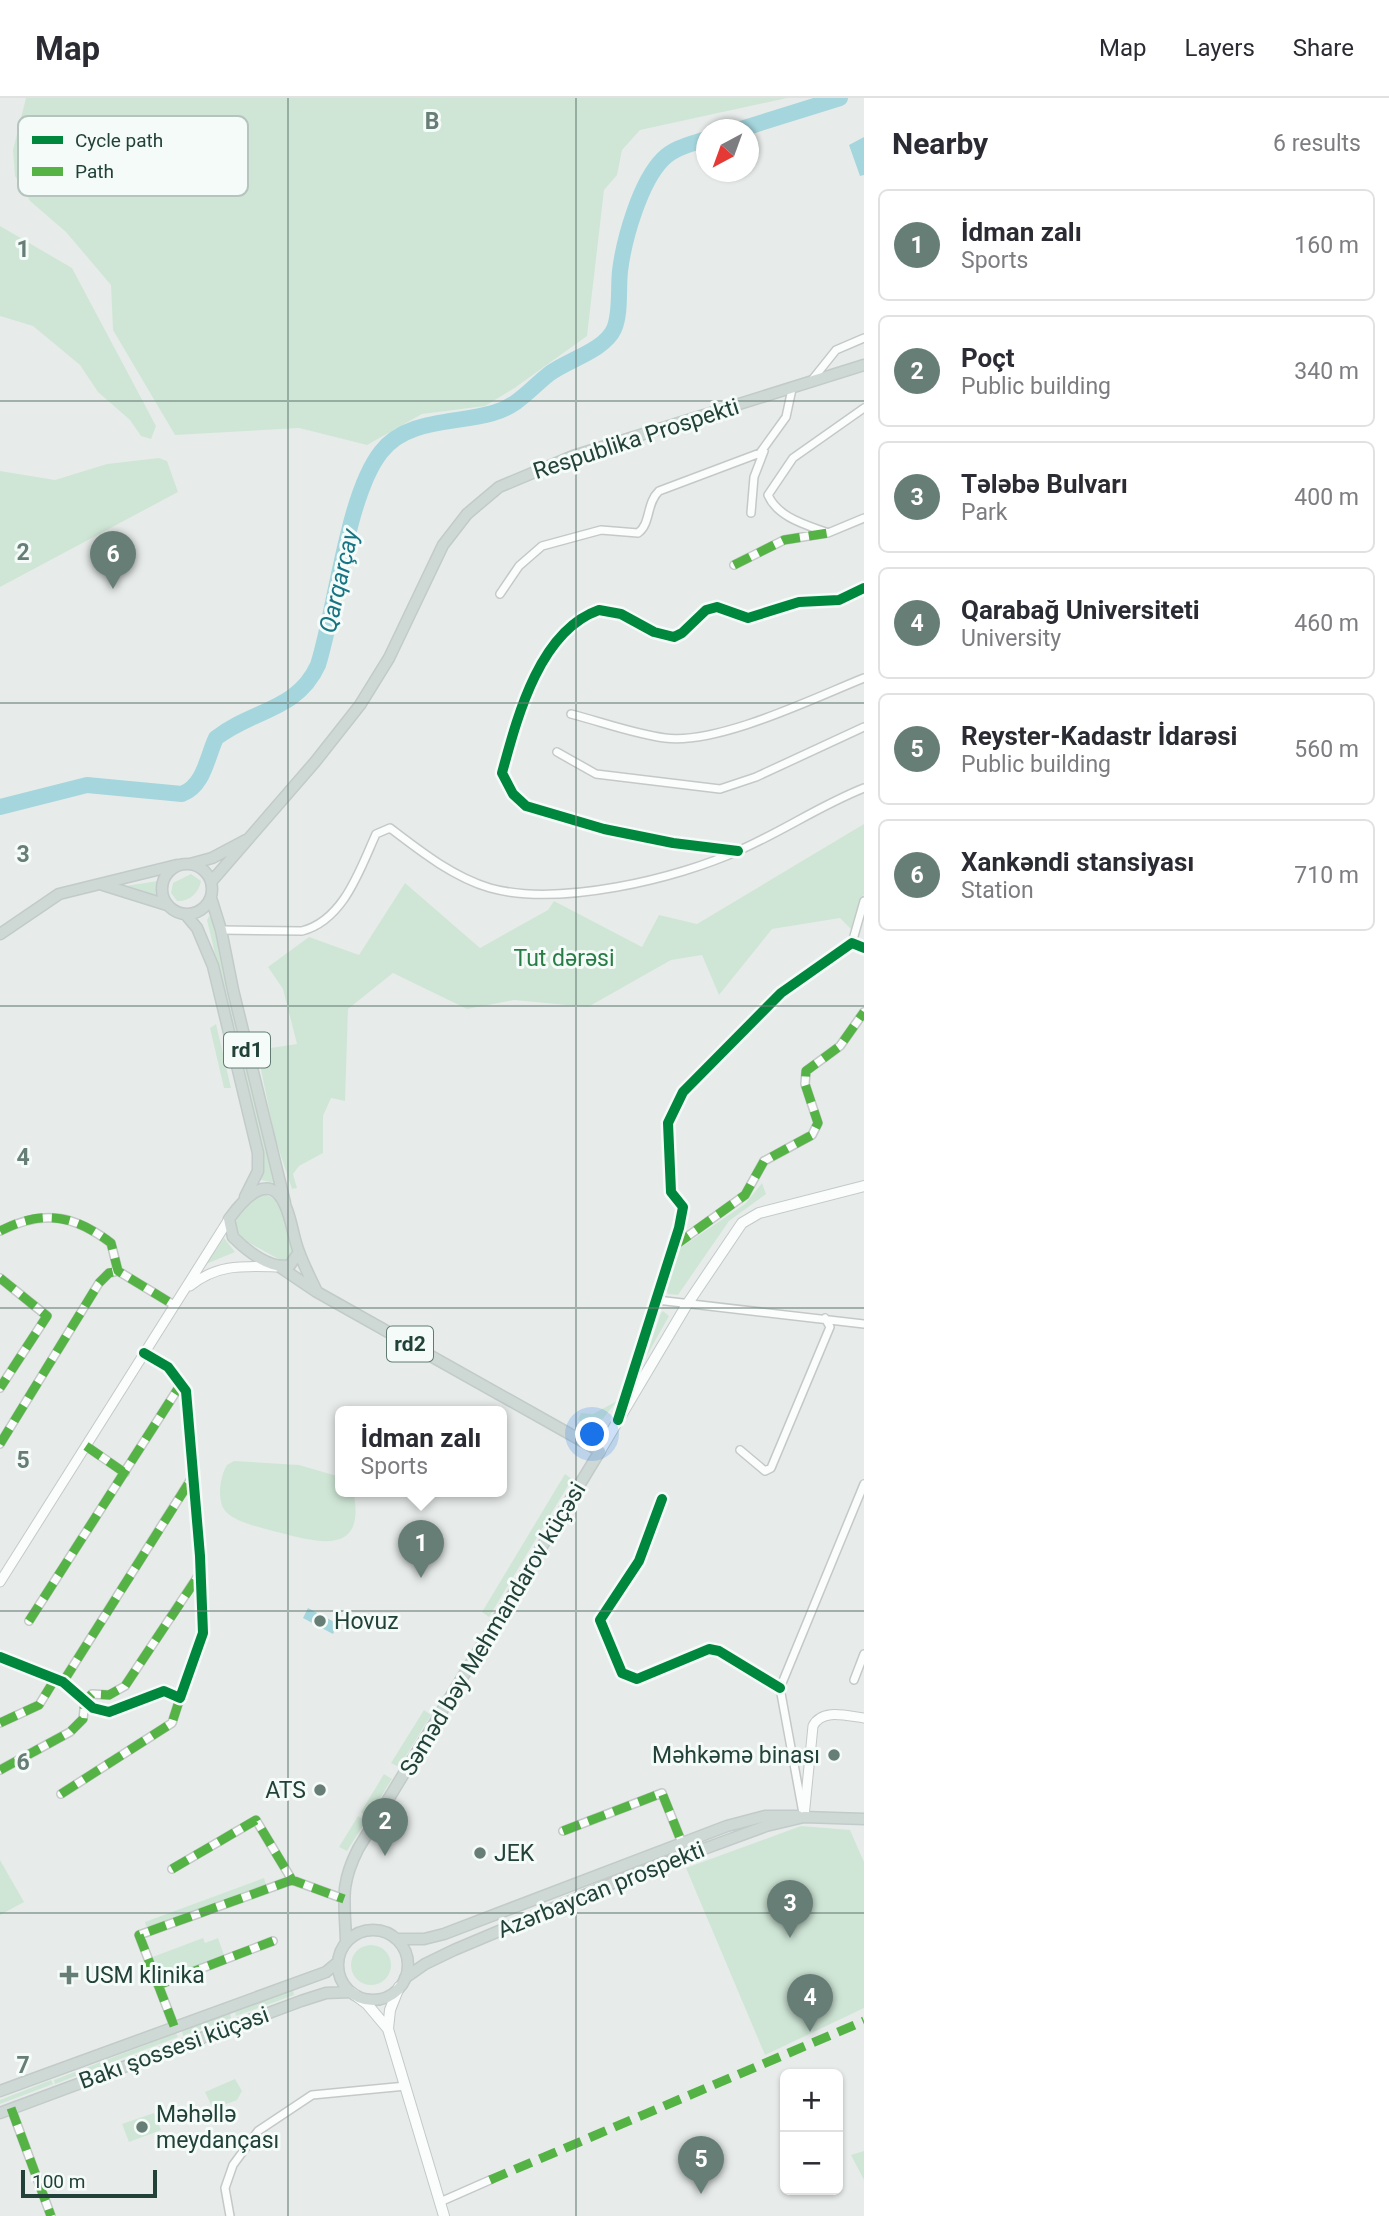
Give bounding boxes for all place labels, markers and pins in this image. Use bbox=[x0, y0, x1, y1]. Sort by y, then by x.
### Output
pin: 6 bbox=[90, 531, 136, 589]
pin: 1 bbox=[398, 1520, 444, 1578]
place label: Hovuz bbox=[334, 1608, 399, 1635]
marker: Hovuz bbox=[312, 1613, 328, 1629]
place label: Məhkəmə binası bbox=[652, 1742, 820, 1769]
marker: Məhkəmə binası bbox=[826, 1747, 842, 1763]
place label: ATS bbox=[265, 1777, 306, 1804]
marker: ATS bbox=[312, 1782, 328, 1798]
pin: 2 bbox=[362, 1798, 408, 1856]
place label: JEK bbox=[494, 1840, 535, 1867]
marker: JEK bbox=[472, 1845, 488, 1861]
pin: 3 bbox=[767, 1880, 813, 1938]
place label: USM klinika bbox=[85, 1962, 205, 1989]
marker: USM klinika bbox=[59, 1965, 79, 1985]
pin: 4 bbox=[787, 1974, 833, 2032]
place label: Məhəllə meydançası bbox=[156, 2101, 279, 2154]
marker: Məhəllə meydançası bbox=[134, 2119, 150, 2135]
pin: 5 bbox=[678, 2136, 724, 2194]

